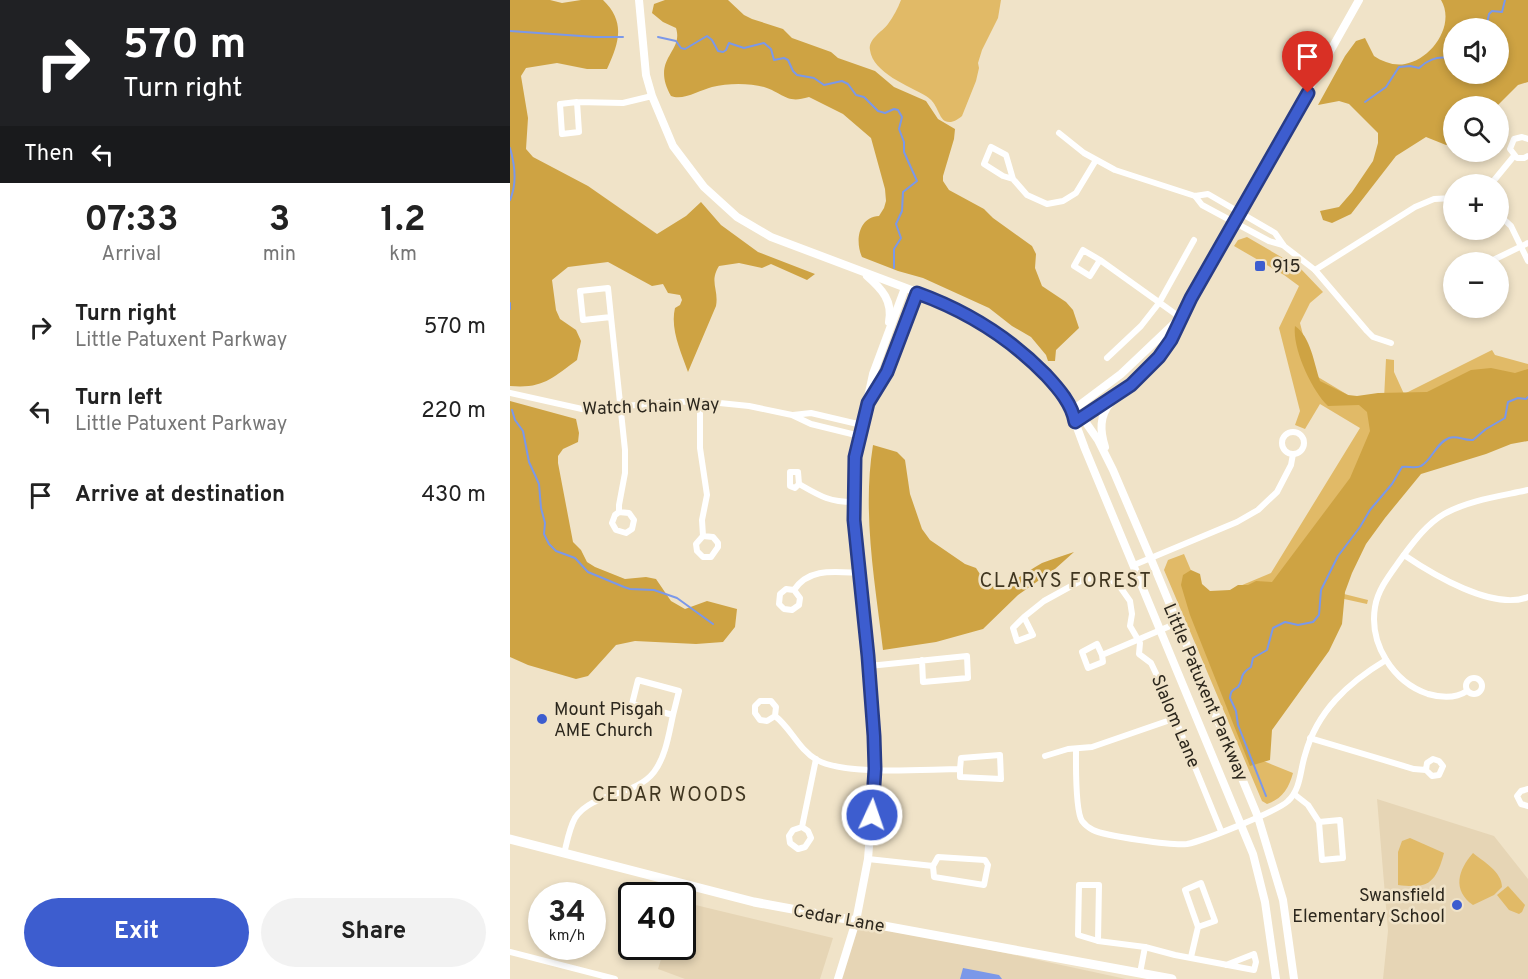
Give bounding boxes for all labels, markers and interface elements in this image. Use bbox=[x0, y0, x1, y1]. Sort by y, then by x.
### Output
map controls bbox=[1443, 18, 1509, 318]
button: sound bbox=[1443, 18, 1509, 84]
text: 570 m bbox=[123, 20, 246, 73]
icon: right bbox=[24, 24, 102, 102]
pin bbox=[1282, 31, 1333, 93]
icon: arrive bbox=[1291, 40, 1324, 73]
text: Turn right bbox=[123, 72, 242, 106]
button: search bbox=[1443, 96, 1509, 162]
icon: left bbox=[86, 138, 119, 171]
text: Then bbox=[24, 141, 74, 168]
button: + bbox=[1443, 174, 1509, 240]
text: 07:33 bbox=[84, 198, 179, 244]
text: 3 bbox=[269, 198, 290, 244]
text: 1.2 bbox=[380, 198, 426, 244]
text: Arrival bbox=[102, 242, 161, 268]
text: min bbox=[263, 242, 296, 268]
text: km bbox=[389, 242, 417, 268]
button: − bbox=[1443, 252, 1509, 318]
place label: 915 bbox=[1272, 256, 1301, 279]
marker: 915 bbox=[1253, 259, 1267, 273]
text: Turn right bbox=[75, 301, 177, 328]
icon: right bbox=[24, 311, 57, 344]
text: 570 m bbox=[424, 314, 486, 341]
text: Little Patuxent Parkway bbox=[75, 328, 287, 354]
text: Turn left bbox=[75, 385, 163, 412]
street label: Watch Chain Way bbox=[582, 394, 720, 421]
icon: left bbox=[24, 395, 57, 428]
text: 220 m bbox=[421, 398, 486, 425]
text: Little Patuxent Parkway bbox=[75, 412, 287, 438]
icon: arrive bbox=[24, 479, 57, 512]
text: Arrive at destination bbox=[75, 482, 285, 509]
text: 430 m bbox=[421, 482, 486, 509]
district label: CLARYS FOREST bbox=[979, 569, 1153, 595]
street label: Little Patuxent Parkway bbox=[1157, 600, 1253, 785]
street label: Slalom Lane bbox=[1145, 672, 1205, 772]
place label: Mount Pisgah AME Church bbox=[554, 699, 664, 743]
marker: Mount Pisgah AME Church bbox=[535, 712, 549, 726]
district label: CEDAR WOODS bbox=[592, 783, 748, 809]
position arrow bbox=[840, 783, 904, 847]
speed limit sign: 40 bbox=[618, 882, 696, 960]
place label: Swansfield Elementary School bbox=[1292, 885, 1445, 929]
text: 34 bbox=[548, 895, 586, 932]
button: Exit bbox=[24, 898, 249, 967]
button: Share bbox=[261, 898, 486, 967]
marker: Swansfield Elementary School bbox=[1450, 898, 1464, 912]
street label: Cedar Lane bbox=[791, 900, 886, 939]
text: km/h bbox=[549, 927, 585, 946]

